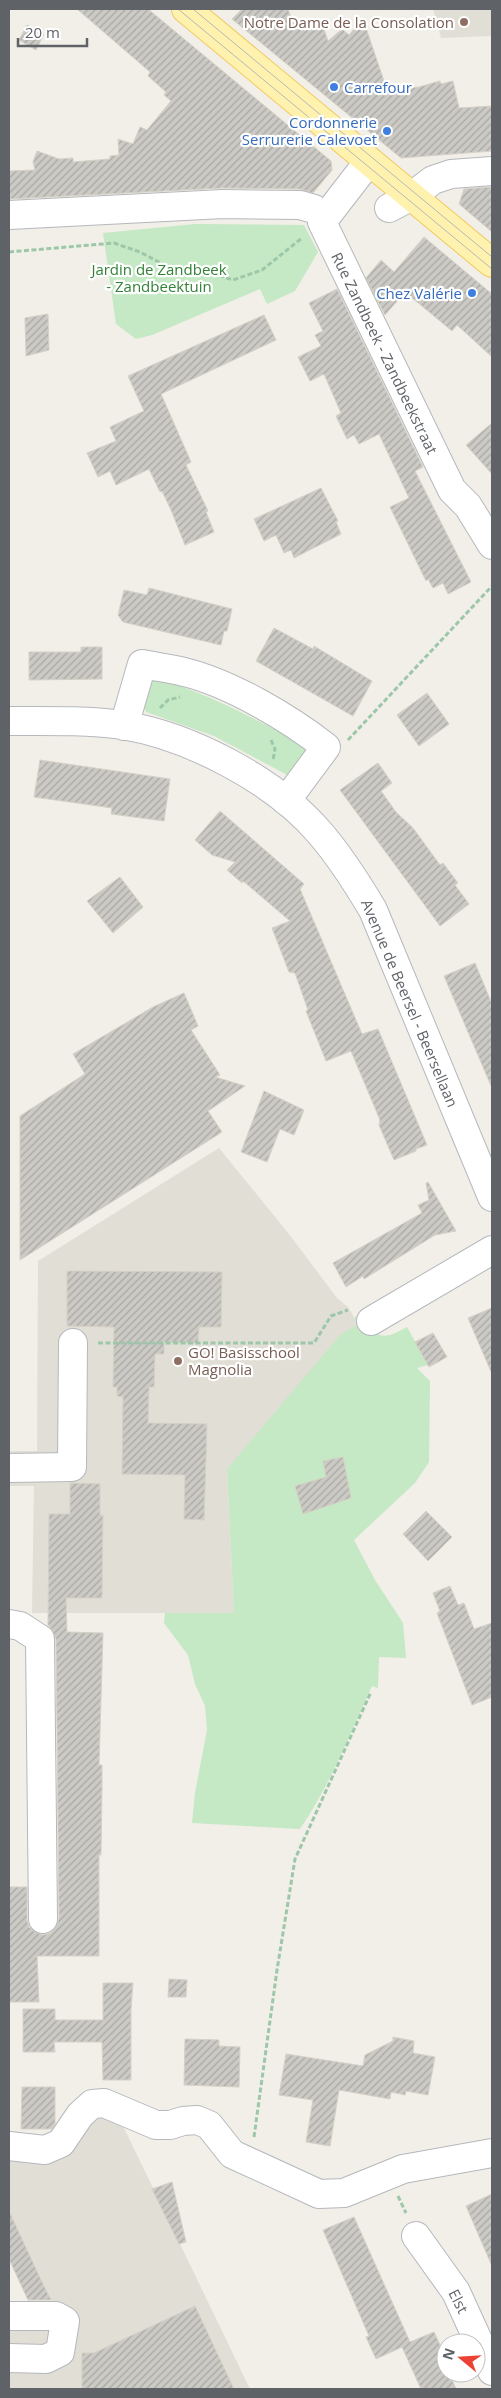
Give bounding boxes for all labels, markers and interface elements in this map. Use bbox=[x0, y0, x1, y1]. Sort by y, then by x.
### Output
place label: Notre Dame de la Consolation bbox=[244, 12, 454, 32]
scale bar bbox=[18, 15, 86, 47]
marker: Notre Dame de la Consolation bbox=[458, 16, 470, 28]
text: 20 m bbox=[25, 22, 60, 42]
place label: Carrefour bbox=[344, 77, 412, 97]
marker: Carrefour bbox=[328, 81, 340, 93]
place label: Cordonnerie Serrurerie Calevoet bbox=[242, 112, 377, 149]
marker: Cordonnerie Serrurerie Calevoet bbox=[381, 125, 393, 137]
street label: Rue Zandbeek - Zandbeekstraat bbox=[327, 249, 443, 457]
park label: Jardin de Zandbeek - Zandbeektuin bbox=[89, 259, 227, 296]
place label: Chez Valérie bbox=[376, 283, 462, 303]
marker: Chez Valérie bbox=[466, 287, 478, 299]
street label: Avenue de Beersel - Beersellaan bbox=[357, 896, 463, 1110]
place label: GO! Basisschool Magnolia bbox=[188, 1342, 300, 1379]
marker: GO! Basisschool Magnolia bbox=[172, 1355, 184, 1367]
street label: Elst bbox=[445, 2285, 473, 2317]
north arrow bbox=[436, 2333, 486, 2383]
text: N bbox=[437, 2345, 459, 2362]

